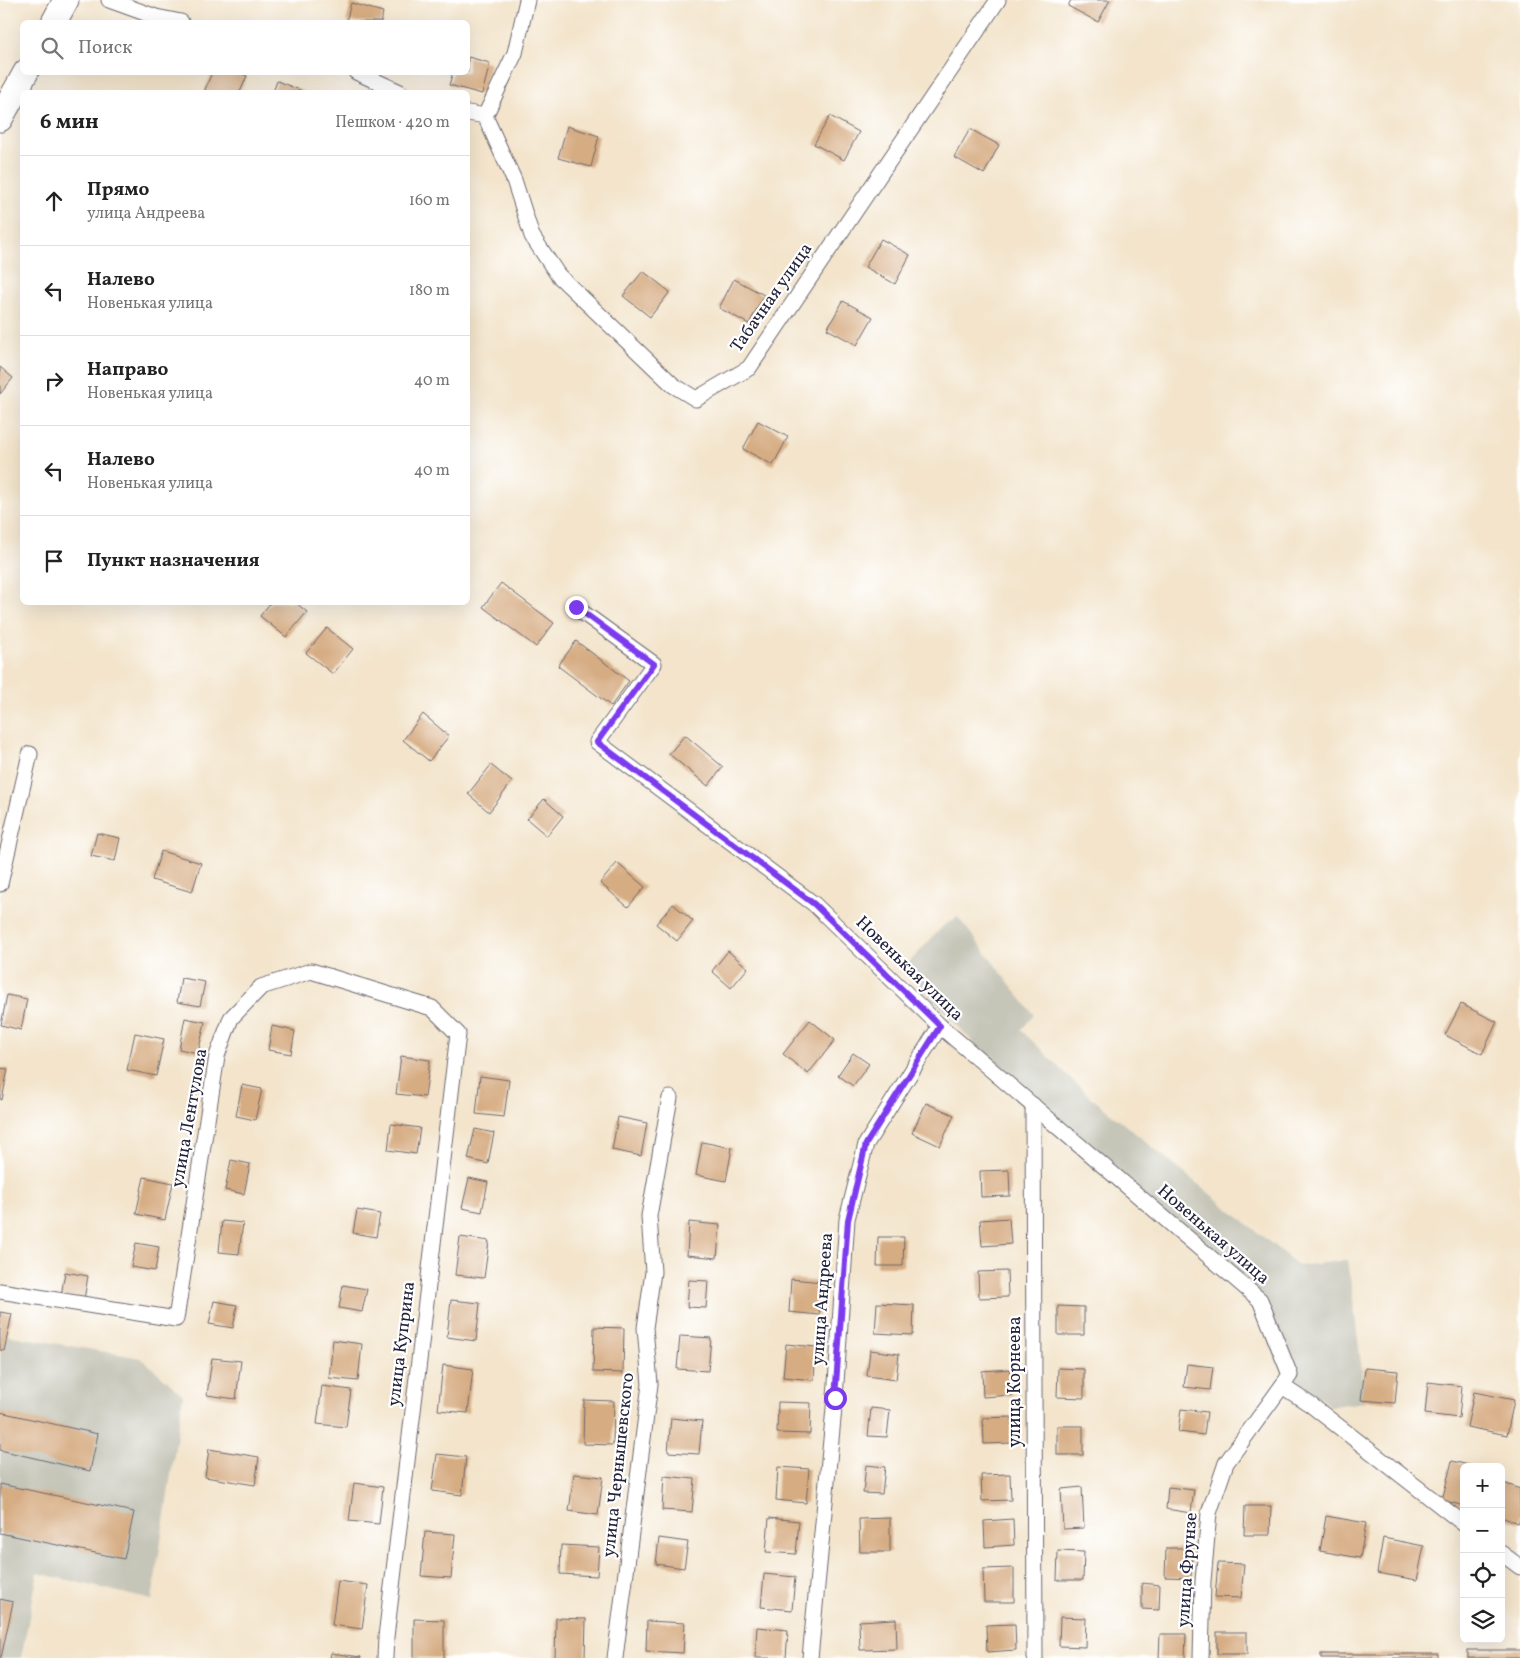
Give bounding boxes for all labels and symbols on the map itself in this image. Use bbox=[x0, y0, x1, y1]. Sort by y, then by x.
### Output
street label: Табачная улица bbox=[725, 238, 819, 358]
route end bbox=[565, 596, 588, 619]
street label: Новенькая улица bbox=[849, 911, 969, 1027]
street label: улица Лентулова bbox=[165, 1046, 215, 1190]
street label: Новенькая улица bbox=[1151, 1179, 1275, 1291]
street label: улица Андреева bbox=[806, 1232, 840, 1366]
street label: улица Куприна bbox=[382, 1280, 422, 1408]
street label: улица Корнеева bbox=[1003, 1316, 1028, 1448]
street label: улица Чернышевского bbox=[597, 1371, 641, 1559]
route start bbox=[824, 1387, 847, 1410]
street label: улица Фрунзе bbox=[1172, 1512, 1204, 1628]

